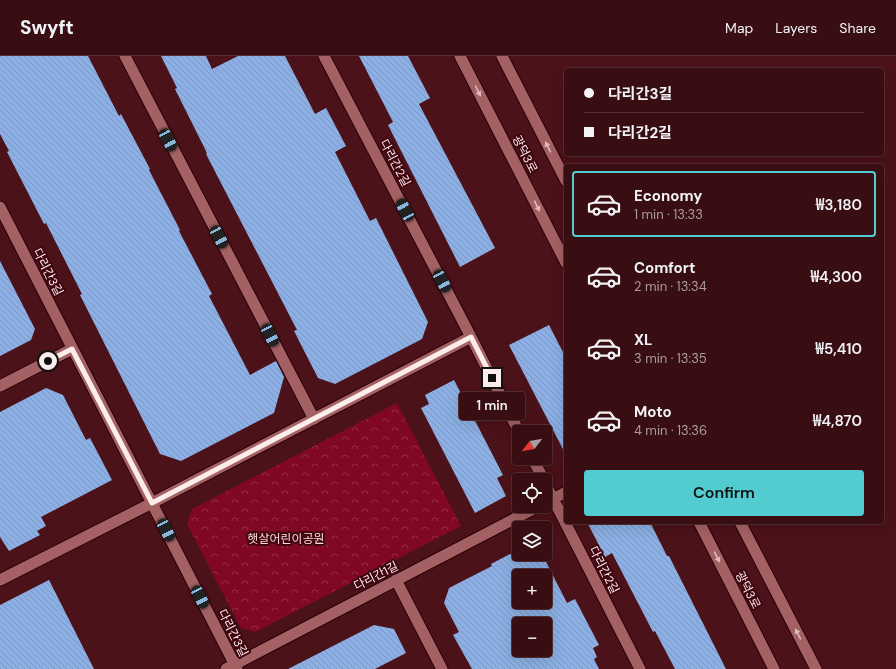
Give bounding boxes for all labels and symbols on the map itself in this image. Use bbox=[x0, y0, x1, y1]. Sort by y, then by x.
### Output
one-way arrow bbox=[475, 85, 481, 96]
car bbox=[157, 127, 179, 153]
street label: 광덕3로 bbox=[509, 132, 541, 176]
street label: 다리간2길 bbox=[376, 137, 414, 189]
one-way arrow bbox=[545, 141, 551, 152]
car bbox=[394, 197, 416, 223]
one-way arrow bbox=[534, 201, 540, 212]
car bbox=[208, 224, 230, 250]
street label: 다리간3길 bbox=[29, 246, 67, 298]
car bbox=[431, 268, 453, 294]
car bbox=[259, 322, 281, 348]
route start bbox=[39, 352, 57, 370]
route end bbox=[483, 369, 501, 387]
callout: 1 min bbox=[459, 392, 525, 420]
north arrow bbox=[512, 425, 552, 465]
car bbox=[155, 517, 177, 543]
park label: 햇살어린이공원 bbox=[247, 531, 325, 547]
street label: 다리간2길 bbox=[585, 544, 623, 596]
one-way arrow bbox=[713, 551, 720, 562]
street label: 다리간1길 bbox=[351, 558, 401, 594]
street label: 광덕3로 bbox=[732, 568, 764, 612]
car bbox=[189, 584, 211, 610]
street label: 다리간3길 bbox=[214, 607, 252, 659]
one-way arrow bbox=[795, 629, 801, 640]

